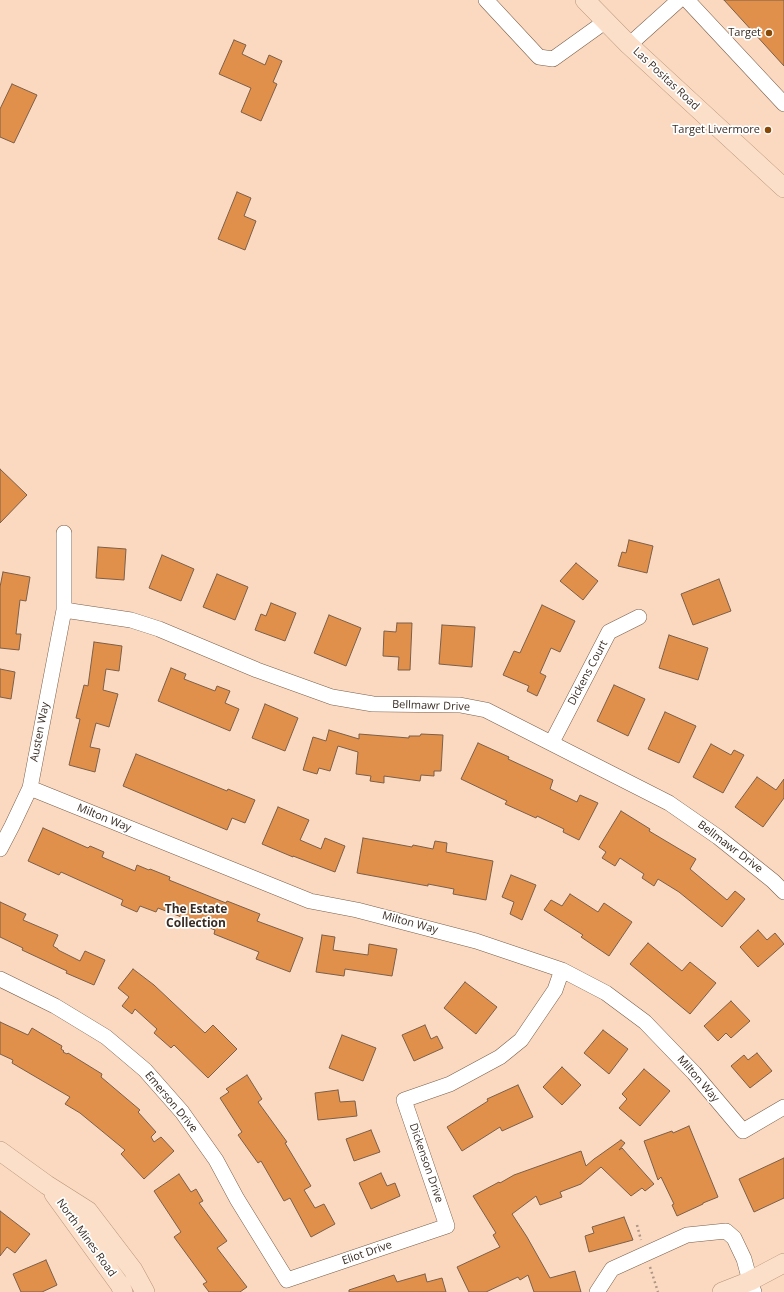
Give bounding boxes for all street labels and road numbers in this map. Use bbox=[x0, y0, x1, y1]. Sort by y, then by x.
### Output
street label: Las Positas Road bbox=[630, 45, 702, 113]
street label: Dickens Court bbox=[565, 638, 611, 708]
street label: Bellmawr Drive bbox=[392, 698, 470, 714]
street label: Austen Way bbox=[28, 701, 52, 763]
street label: Milton Way bbox=[75, 801, 133, 835]
street label: Bellmawr Drive bbox=[695, 818, 765, 876]
street label: Milton Way bbox=[381, 909, 439, 937]
street label: Milton Way bbox=[674, 1053, 722, 1105]
street label: Emerson Drive bbox=[142, 1069, 200, 1135]
street label: Dickenson Drive bbox=[406, 1122, 446, 1204]
street label: North Mines Road bbox=[53, 1197, 119, 1279]
street label: Eliot Drive bbox=[340, 1238, 394, 1268]

